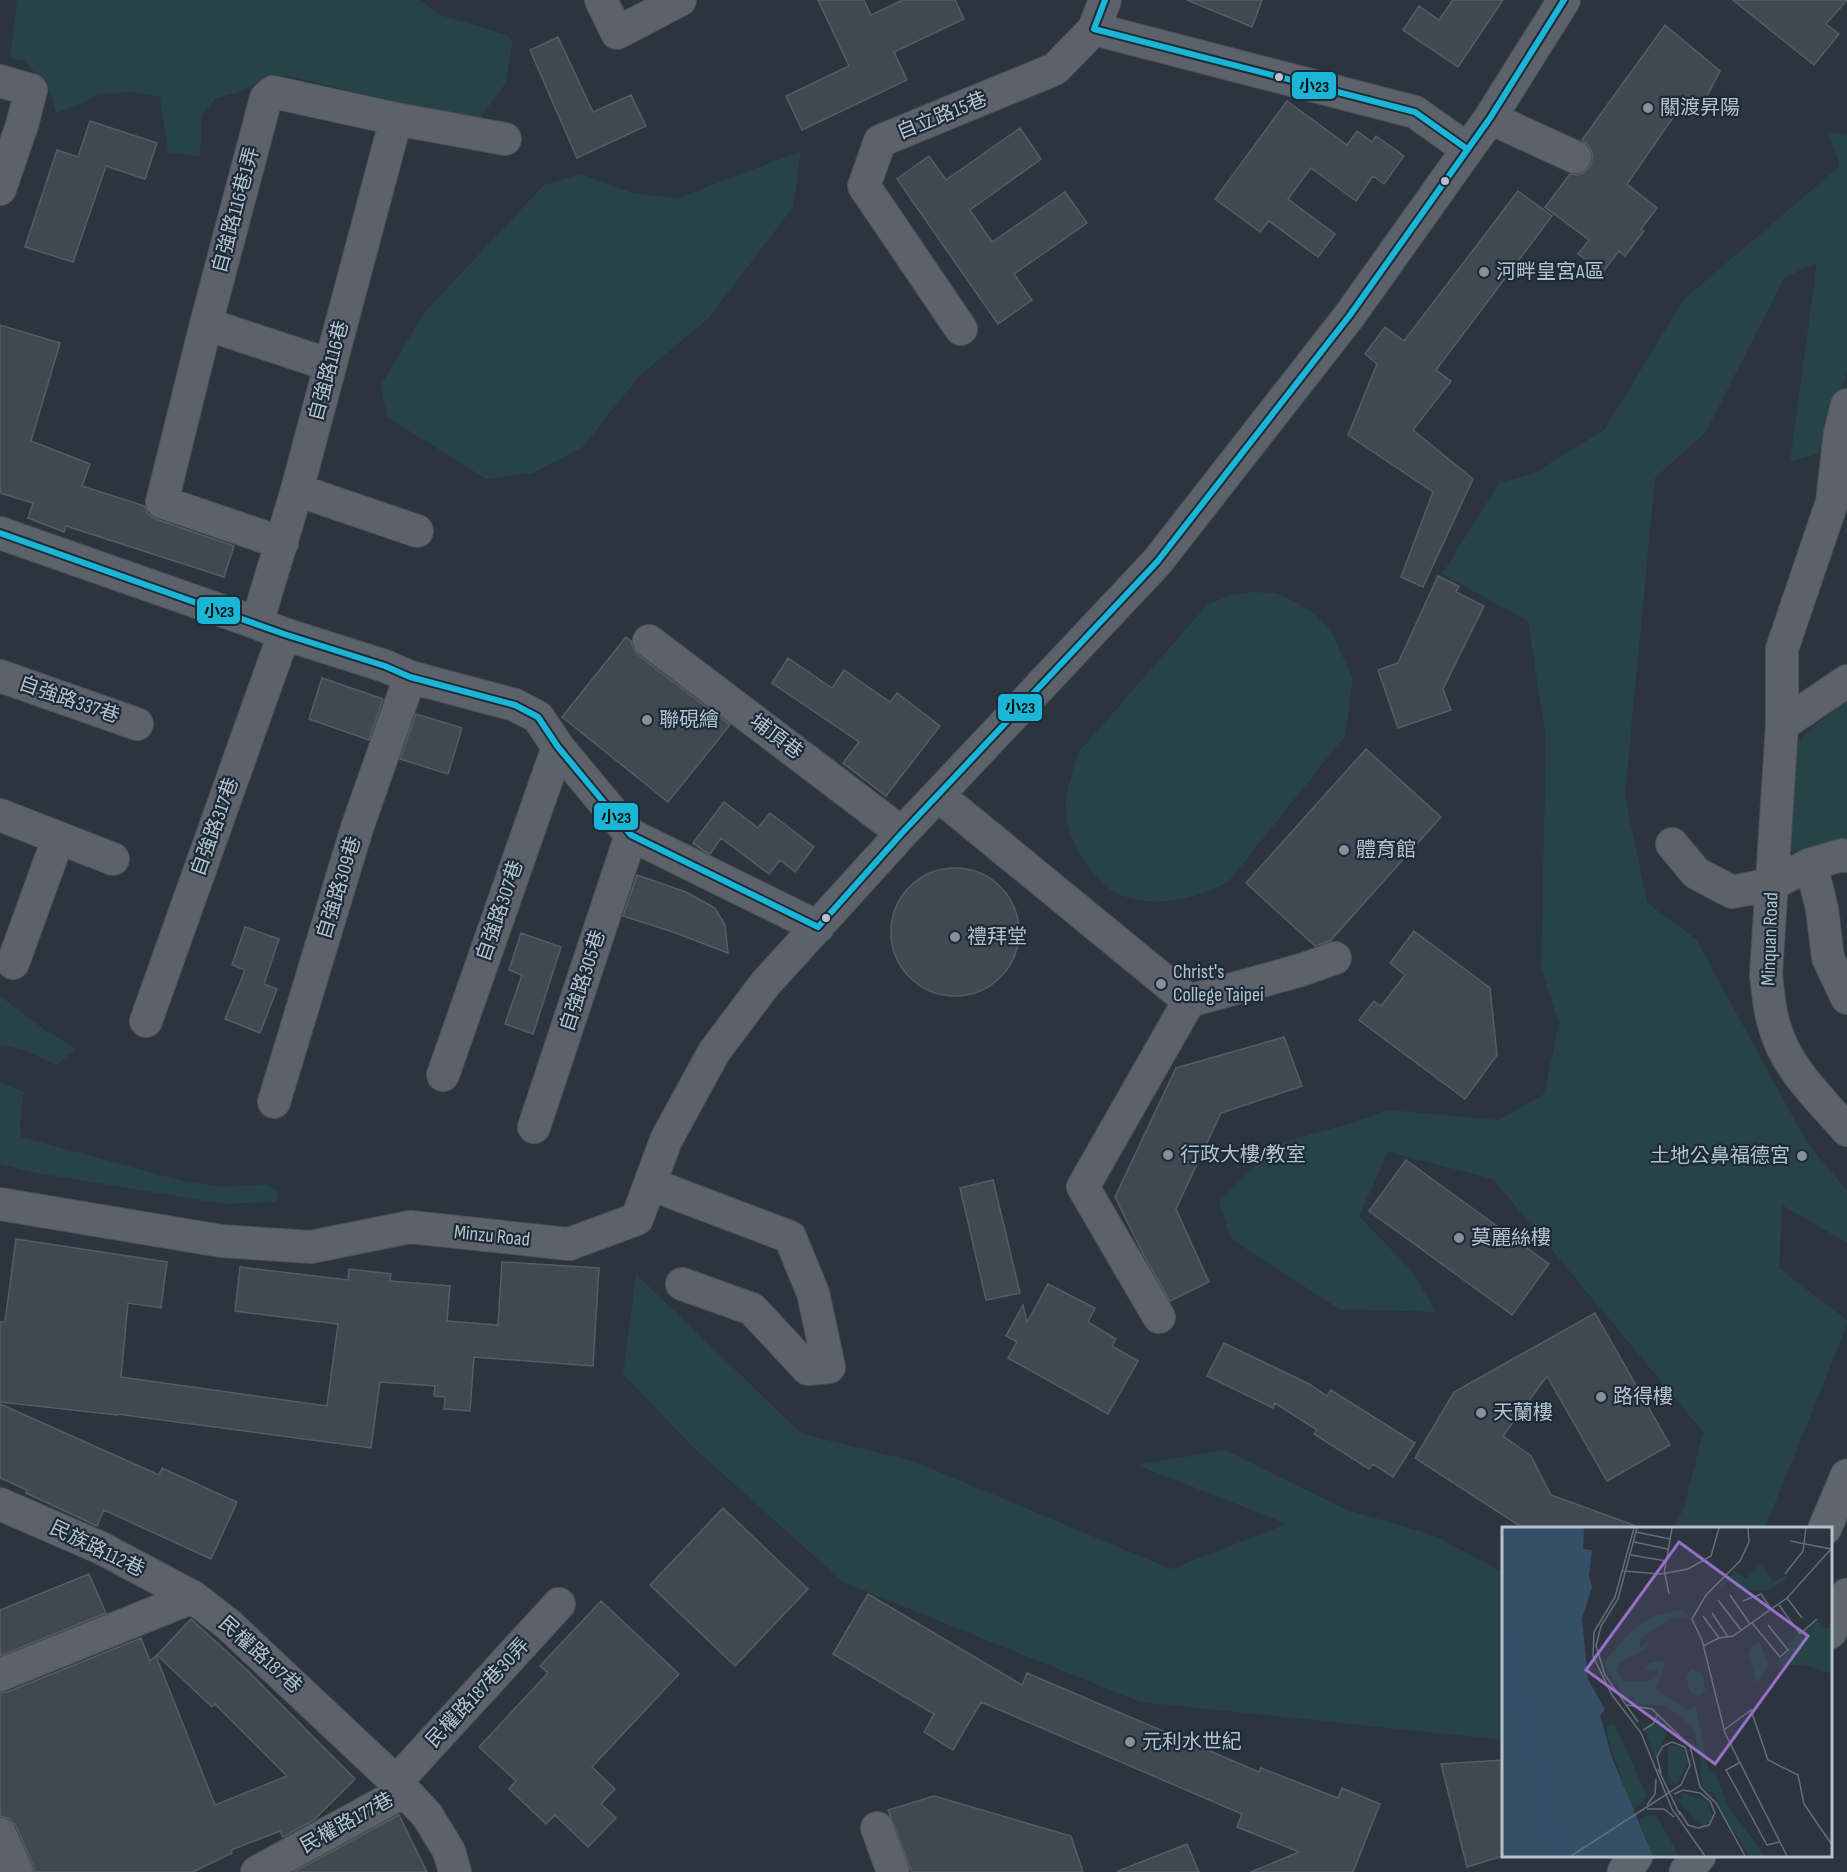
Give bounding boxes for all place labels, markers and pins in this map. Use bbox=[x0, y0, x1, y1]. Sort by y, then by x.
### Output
unlabelled marker bbox=[1273, 71, 1285, 83]
place label: 關渡昇陽 bbox=[1660, 96, 1740, 120]
marker: 關渡昇陽 bbox=[1641, 101, 1655, 115]
unlabelled marker bbox=[1439, 175, 1451, 187]
place label: 河畔皇宮A區 bbox=[1496, 260, 1605, 284]
marker: 河畔皇宮A區 bbox=[1477, 265, 1491, 279]
place label: 聯硯繪 bbox=[659, 708, 719, 732]
marker: 聯硯繪 bbox=[640, 713, 654, 727]
place label: 體育館 bbox=[1356, 838, 1416, 862]
marker: 體育館 bbox=[1337, 843, 1351, 857]
unlabelled marker bbox=[820, 912, 832, 924]
place label: 禮拜堂 bbox=[967, 925, 1027, 949]
marker: 禮拜堂 bbox=[948, 930, 962, 944]
place label: Christ's College Taipei bbox=[1173, 960, 1264, 1007]
marker: Christ's College Taipei bbox=[1154, 977, 1168, 991]
place label: 行政大樓/教室 bbox=[1180, 1143, 1306, 1167]
place label: 土地公鼻福德宮 bbox=[1650, 1144, 1790, 1168]
marker: 行政大樓/教室 bbox=[1161, 1148, 1175, 1162]
marker: 土地公鼻福德宮 bbox=[1795, 1149, 1809, 1163]
place label: 莫麗絲樓 bbox=[1471, 1226, 1551, 1250]
marker: 莫麗絲樓 bbox=[1452, 1231, 1466, 1245]
place label: 路得樓 bbox=[1613, 1385, 1673, 1409]
marker: 路得樓 bbox=[1594, 1390, 1608, 1404]
place label: 天蘭樓 bbox=[1493, 1401, 1553, 1425]
marker: 天蘭樓 bbox=[1474, 1406, 1488, 1420]
place label: 元利水世紀 bbox=[1142, 1730, 1242, 1754]
marker: 元利水世紀 bbox=[1123, 1735, 1137, 1749]

